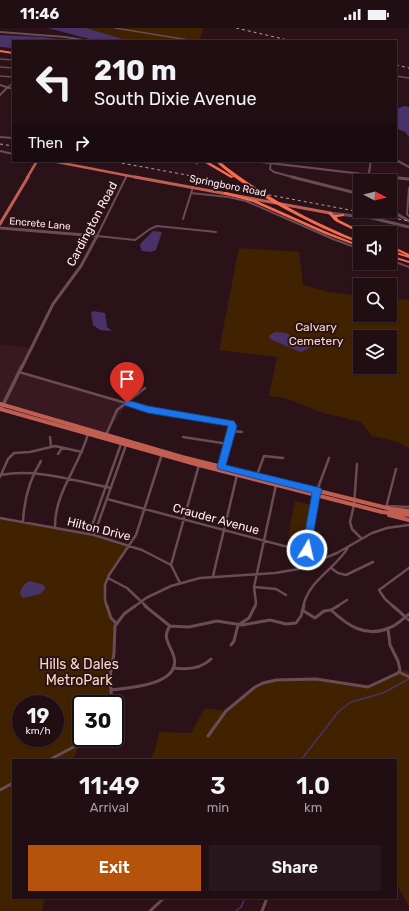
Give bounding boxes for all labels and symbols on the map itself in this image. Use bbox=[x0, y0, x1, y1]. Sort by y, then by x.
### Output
street label: Springboro Road bbox=[189, 173, 267, 199]
north arrow bbox=[353, 174, 397, 218]
street label: Cardington Road bbox=[64, 179, 120, 269]
street label: Encrete Lane bbox=[9, 215, 72, 233]
park label: Calvary Cemetery bbox=[289, 320, 344, 348]
pin bbox=[110, 362, 144, 403]
street label: Crauder Avenue bbox=[171, 501, 261, 537]
street label: Hilton Drive bbox=[66, 514, 133, 544]
position arrow bbox=[286, 529, 328, 571]
park label: Hills & Dales MetroPark bbox=[39, 656, 119, 689]
speed limit sign: 30 bbox=[72, 695, 124, 747]

